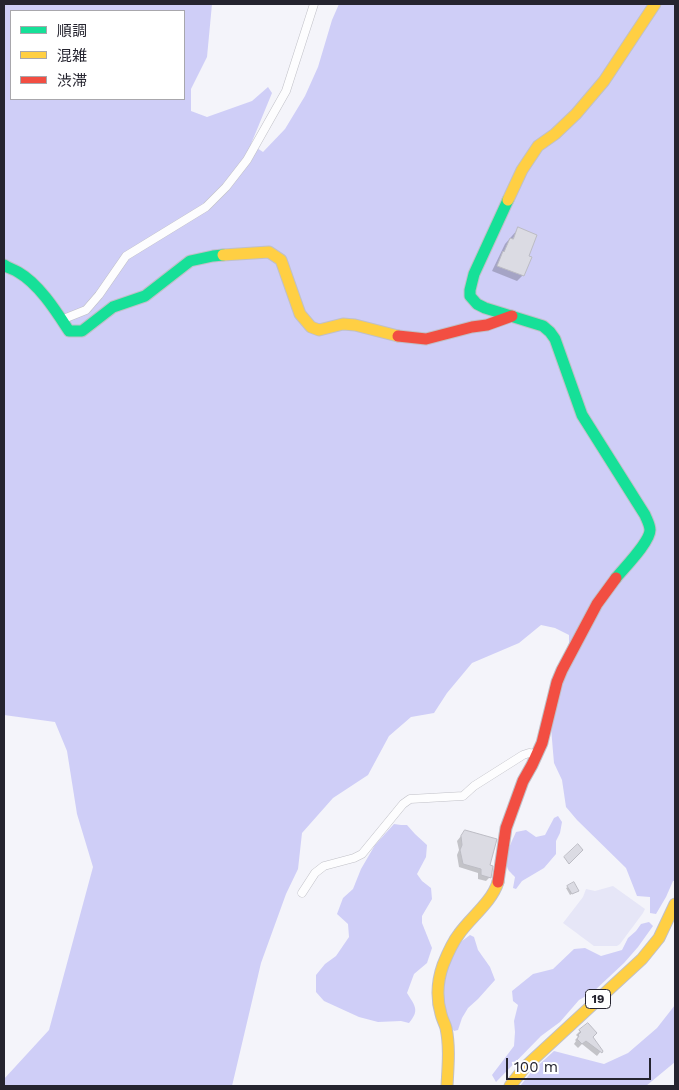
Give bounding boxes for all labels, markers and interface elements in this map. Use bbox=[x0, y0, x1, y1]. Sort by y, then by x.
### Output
legend bbox=[10, 10, 185, 100]
text: 順調 bbox=[57, 22, 87, 40]
text: 混雑 bbox=[57, 47, 87, 65]
text: 渋滞 bbox=[57, 72, 87, 90]
road number: 19 bbox=[586, 990, 610, 1009]
scale bar bbox=[509, 1048, 654, 1080]
text: 100 m bbox=[514, 1058, 558, 1076]

